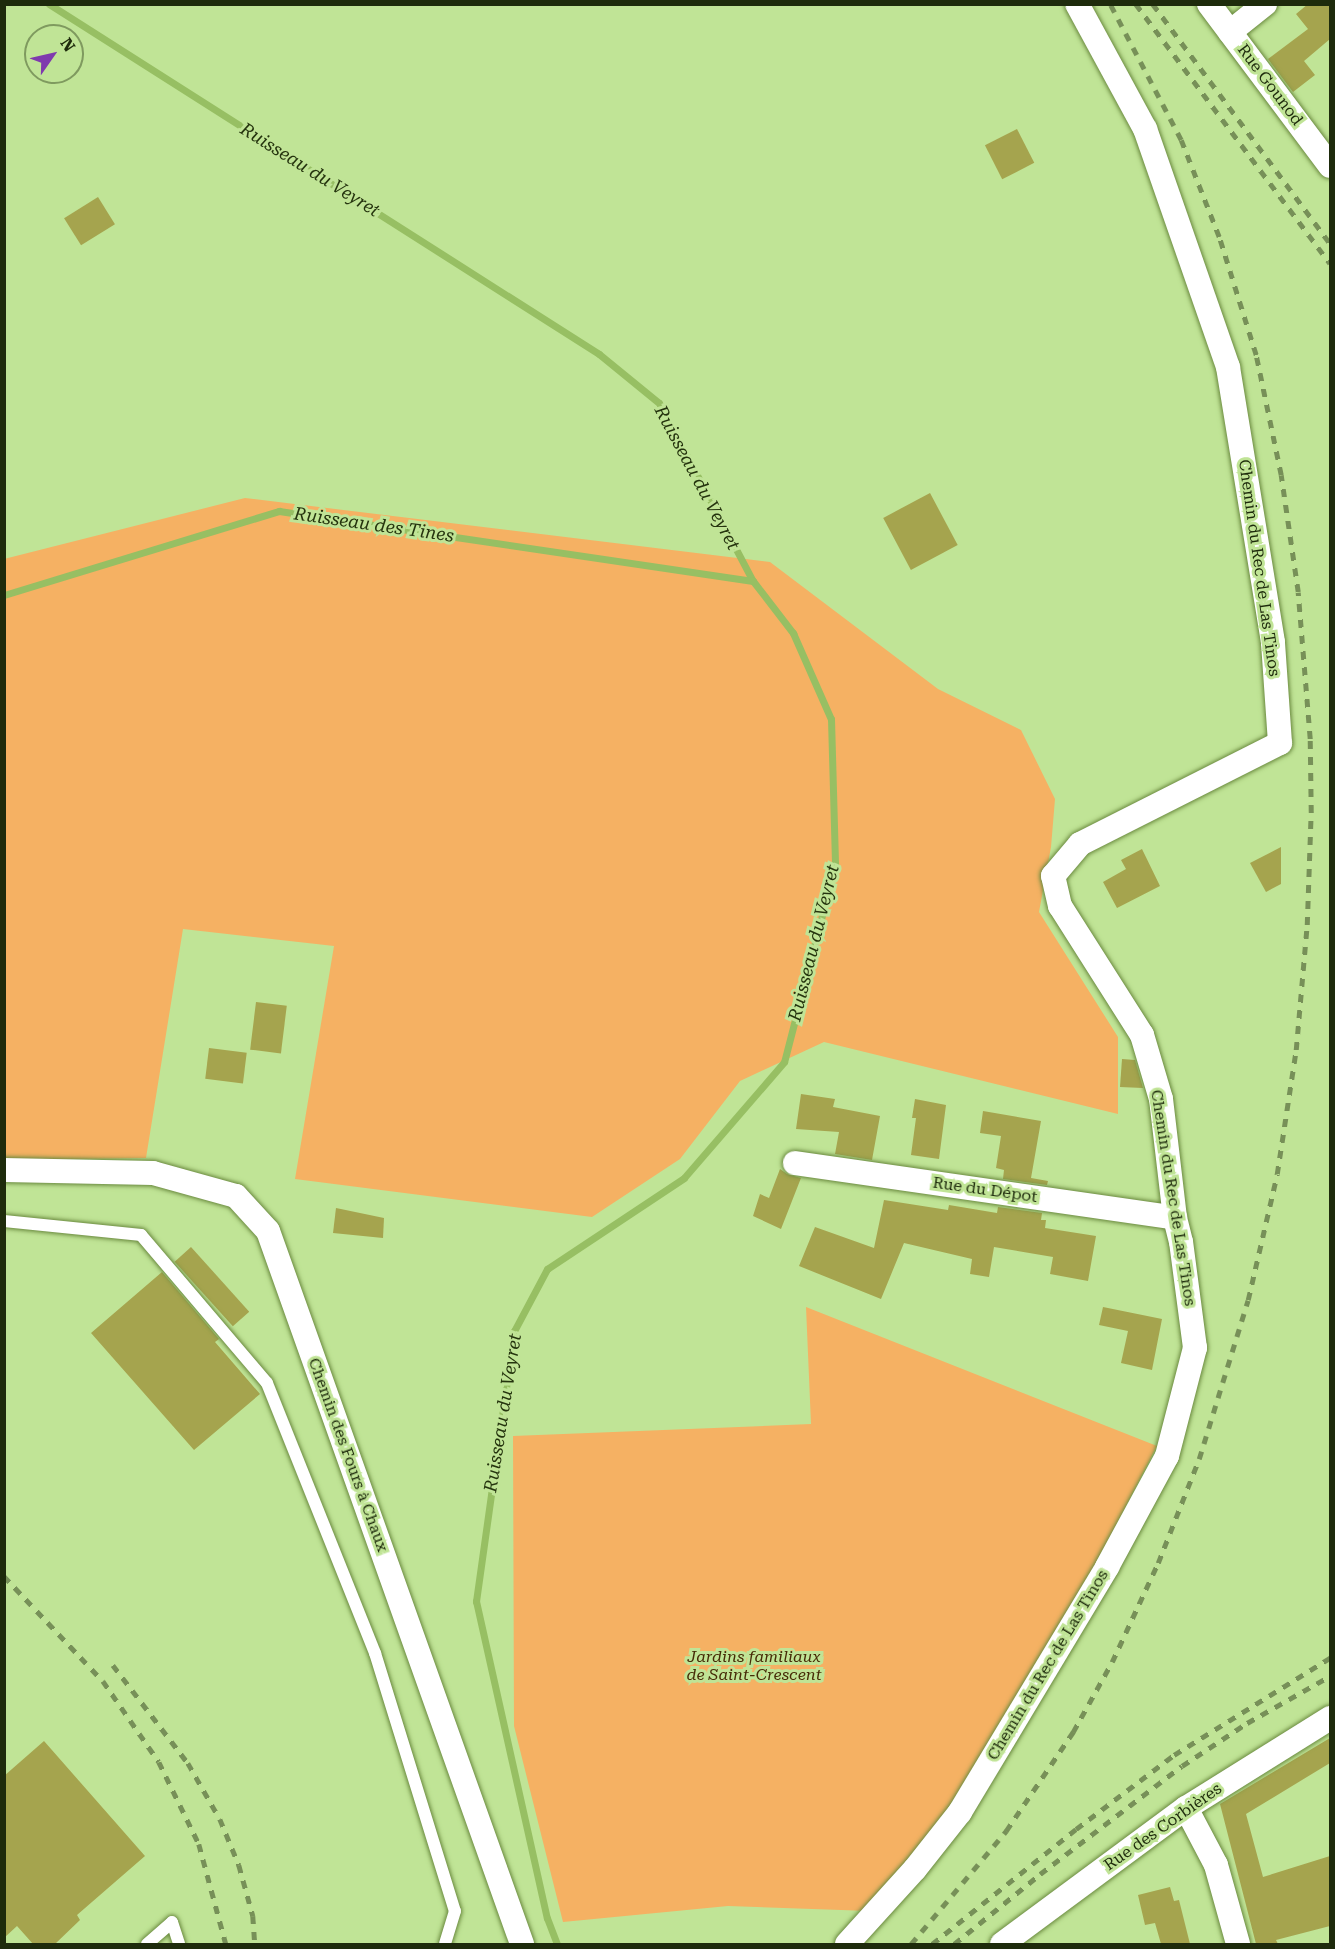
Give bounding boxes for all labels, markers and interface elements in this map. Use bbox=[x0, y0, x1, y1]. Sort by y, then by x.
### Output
north arrow bbox=[24, 24, 84, 84]
text: N bbox=[56, 34, 79, 55]
street label: Rue Gounod bbox=[1233, 41, 1307, 129]
water label: Ruisseau du Veyret bbox=[236, 118, 384, 222]
water label: Ruisseau du Veyret bbox=[650, 402, 744, 554]
street label: Chemin du Rec de Las Tinos bbox=[1234, 458, 1284, 678]
water label: Ruisseau des Tines bbox=[293, 503, 455, 547]
water label: Ruisseau du Veyret bbox=[784, 863, 844, 1023]
street label: Chemin du Rec de Las Tinos bbox=[1146, 1088, 1200, 1308]
street label: Rue du Dépot bbox=[931, 1173, 1039, 1207]
water label: Ruisseau du Veyret bbox=[480, 1332, 526, 1494]
street label: Chemin des Fours à Chaux bbox=[304, 1356, 392, 1554]
street label: Chemin du Rec de Las Tinos bbox=[983, 1566, 1113, 1764]
park label: Jardins familiaux de Saint-Crescent bbox=[686, 1647, 822, 1685]
street label: Rue des Corbières bbox=[1100, 1779, 1226, 1875]

